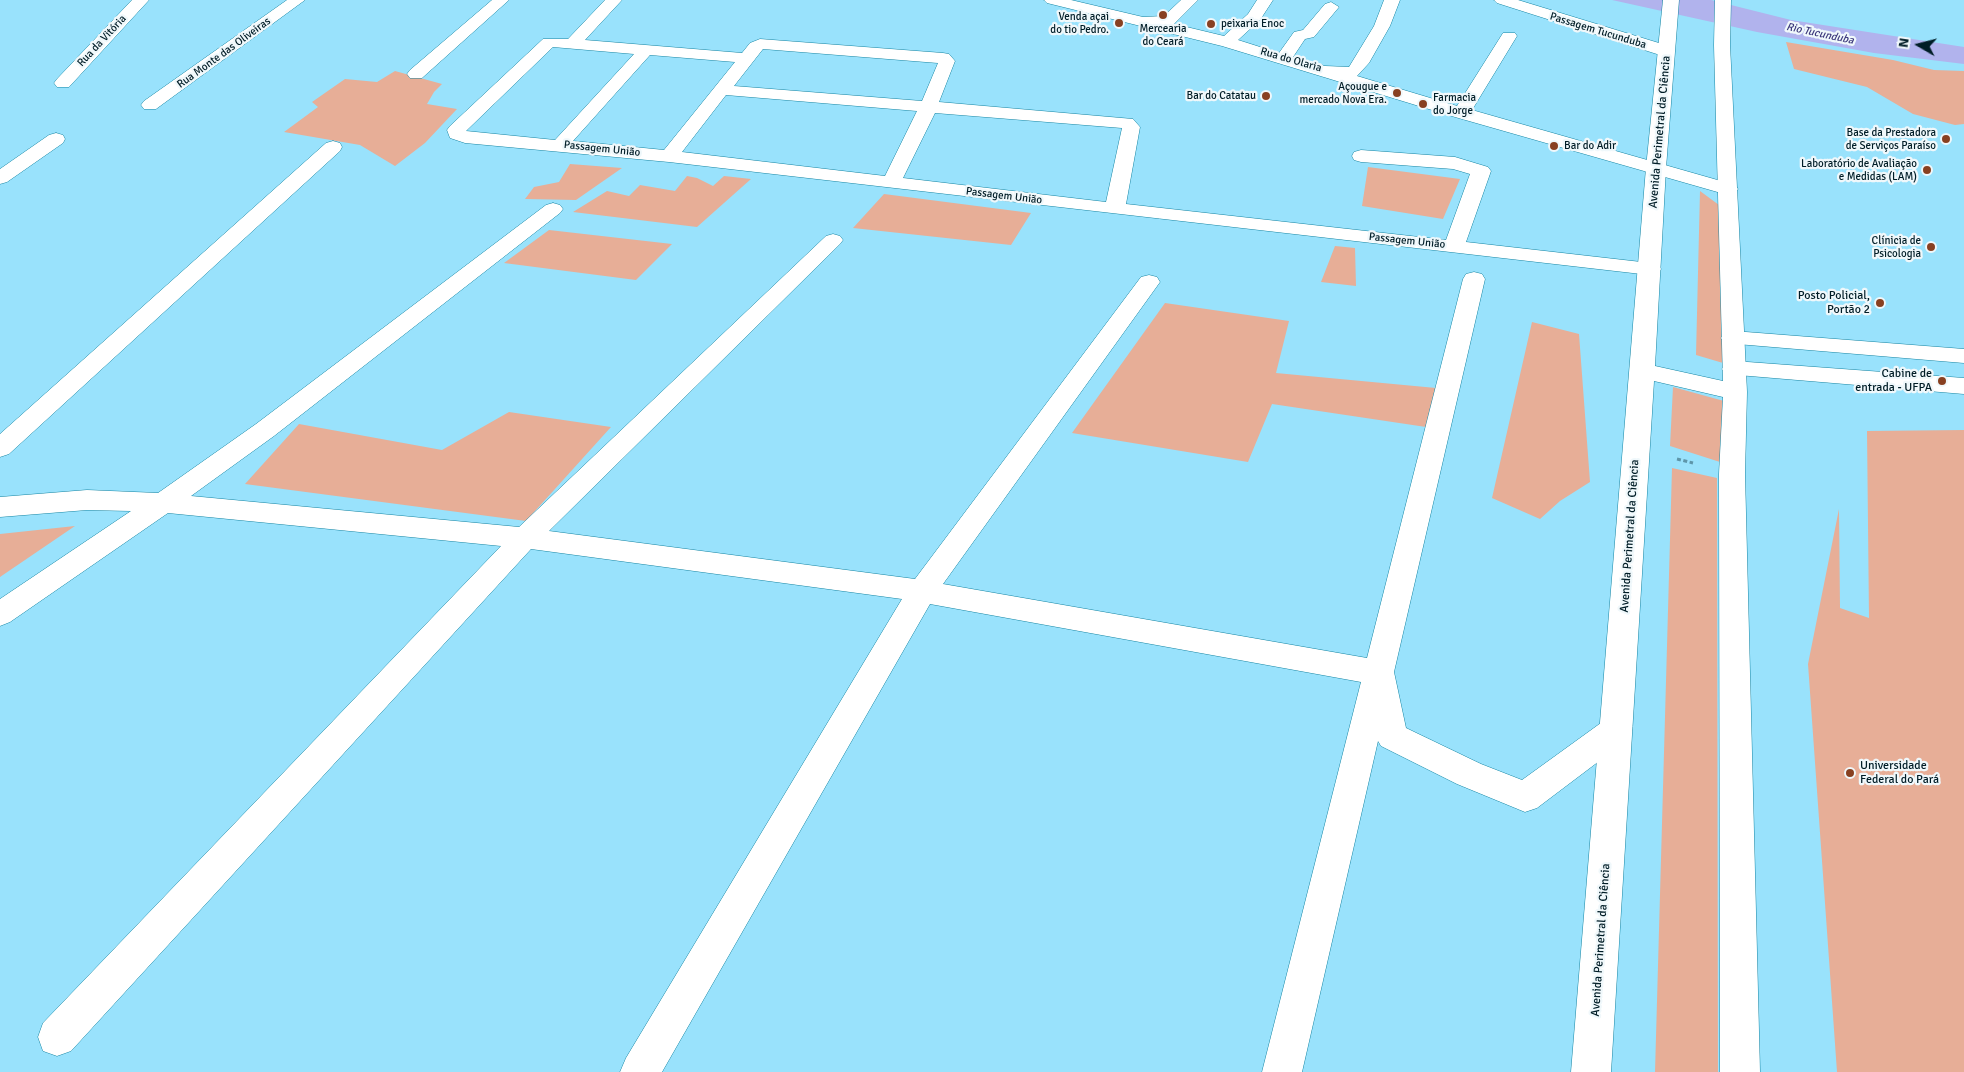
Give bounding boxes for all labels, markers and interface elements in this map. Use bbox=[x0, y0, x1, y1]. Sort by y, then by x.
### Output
marker: Mercearia do Ceará bbox=[1157, 9, 1169, 21]
place label: Venda açai do tio Pedro. bbox=[1050, 10, 1109, 36]
street label: Passagem Tucunduba bbox=[1548, 10, 1648, 52]
street label: Rua da Vitória bbox=[75, 12, 129, 70]
street label: Rua Monte das Oliveiras bbox=[175, 15, 273, 91]
marker: Venda açai do tio Pedro. bbox=[1113, 17, 1125, 29]
place label: peixaria Enoc bbox=[1221, 17, 1284, 31]
marker: peixaria Enoc bbox=[1205, 18, 1217, 30]
water label: Rio Tucunduba bbox=[1785, 20, 1855, 48]
north arrow bbox=[1894, 20, 1944, 70]
place label: Mercearia do Ceará bbox=[1139, 22, 1187, 48]
text: N bbox=[1895, 37, 1913, 49]
street label: Rua do Olaria bbox=[1259, 45, 1323, 75]
street label: Avenida Perimetral da Ciência bbox=[1646, 55, 1674, 209]
place label: Açougue e mercado Nova Era. bbox=[1299, 80, 1387, 106]
marker: Açougue e mercado Nova Era. bbox=[1391, 87, 1403, 99]
place label: Bar do Catatau bbox=[1187, 89, 1256, 103]
marker: Bar do Catatau bbox=[1260, 90, 1272, 102]
place label: Farmacia do Jorge bbox=[1433, 91, 1476, 117]
marker: Farmacia do Jorge bbox=[1417, 98, 1429, 110]
place label: Base da Prestadora de Serviços Paraíso bbox=[1846, 126, 1936, 152]
marker: Base da Prestadora de Serviços Paraíso bbox=[1940, 133, 1952, 145]
street label: Passagem União bbox=[563, 138, 641, 160]
place label: Bar do Adir bbox=[1564, 139, 1616, 153]
marker: Bar do Adir bbox=[1548, 140, 1560, 152]
place label: Laboratório de Avaliação e Medidas (LAM) bbox=[1801, 157, 1917, 183]
marker: Laboratório de Avaliação e Medidas (LAM) bbox=[1921, 164, 1933, 176]
street label: Passagem União bbox=[965, 185, 1043, 207]
street label: Passagem União bbox=[1368, 230, 1446, 252]
place label: Clínicia de Psicologia bbox=[1872, 234, 1921, 260]
marker: Clínicia de Psicologia bbox=[1925, 241, 1937, 253]
place label: Posto Policial, Portão 2 bbox=[1798, 289, 1870, 317]
marker: Posto Policial, Portão 2 bbox=[1874, 297, 1886, 309]
place label: Cabine de entrada - UFPA bbox=[1855, 367, 1932, 395]
marker: Cabine de entrada - UFPA bbox=[1936, 375, 1948, 387]
street label: Avenida Perimetral da Ciência bbox=[1617, 459, 1643, 613]
place label: Universidade Federal do Pará bbox=[1860, 759, 1939, 787]
marker: Universidade Federal do Pará bbox=[1844, 767, 1856, 779]
street label: Avenida Perimetral da Ciência bbox=[1588, 863, 1614, 1017]

